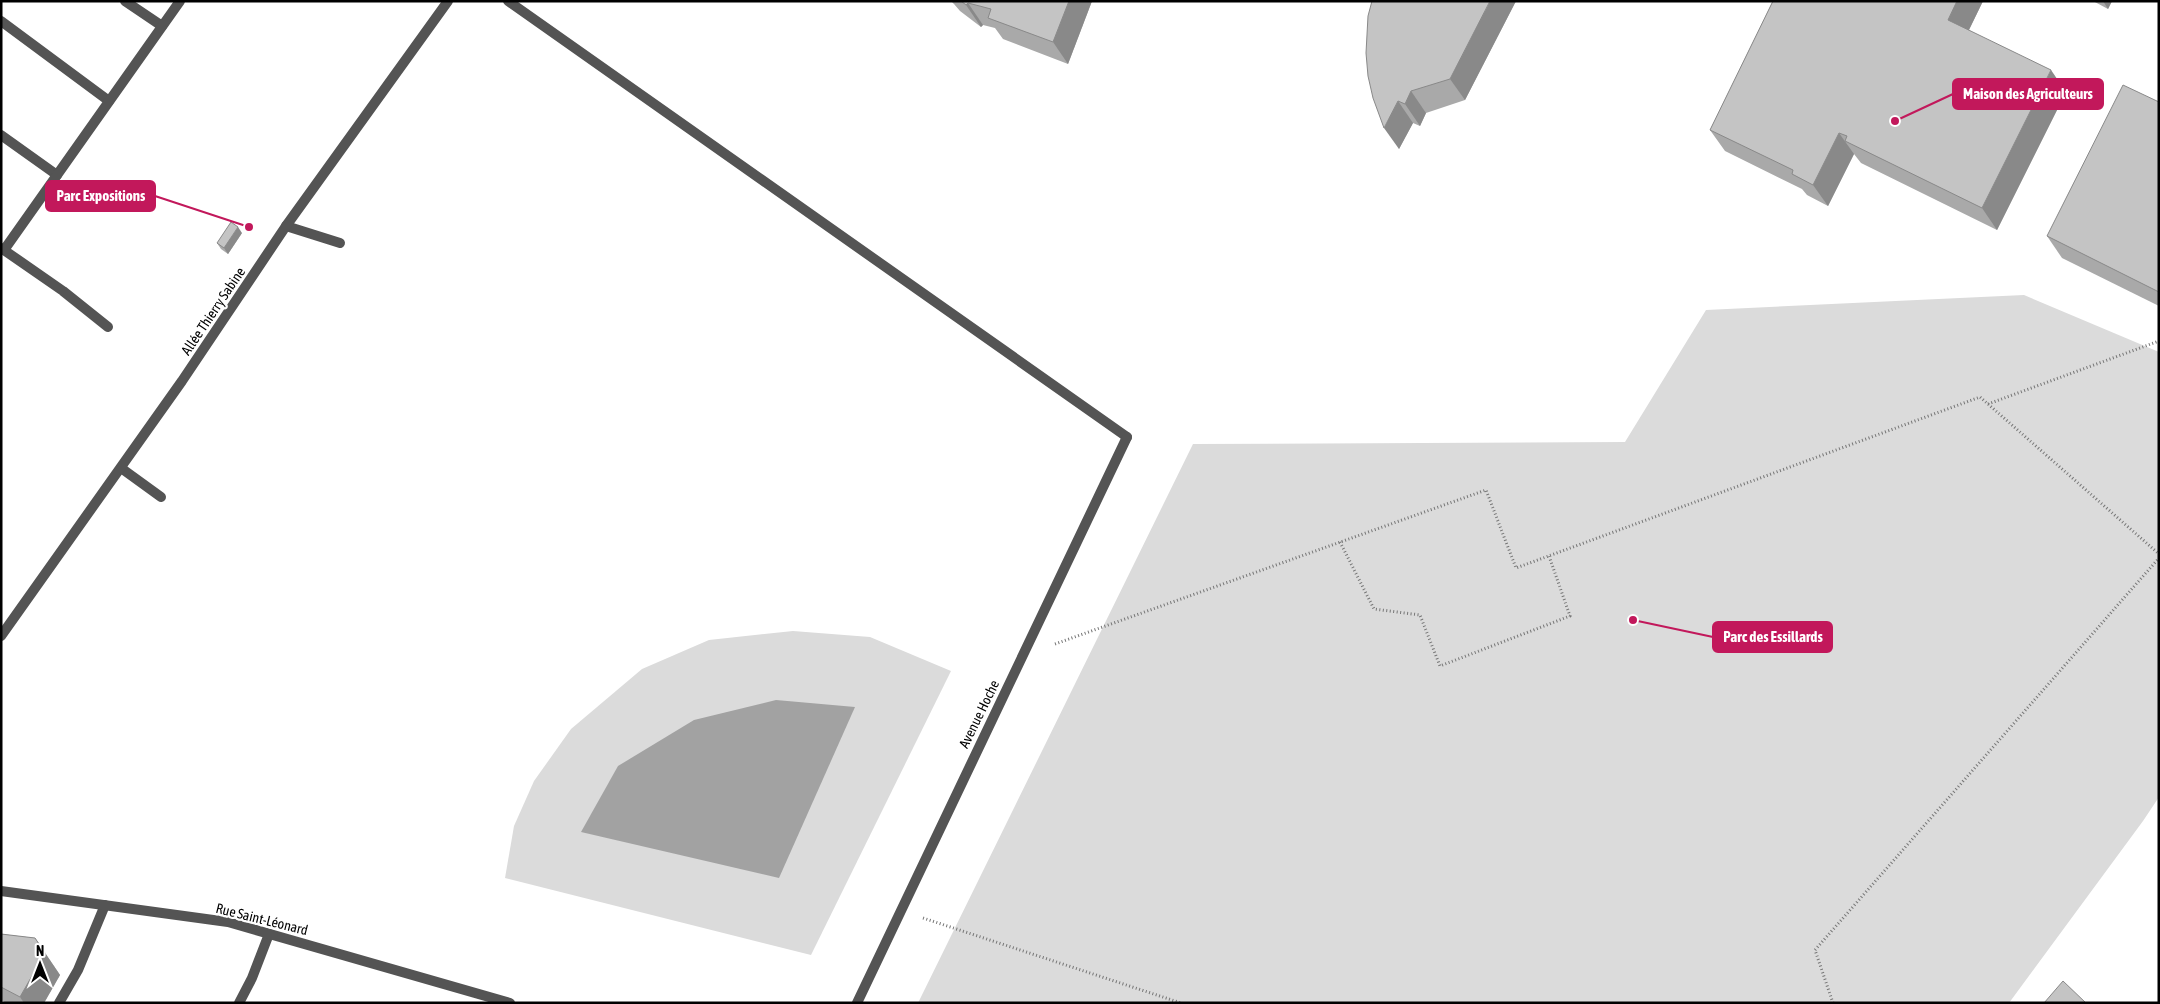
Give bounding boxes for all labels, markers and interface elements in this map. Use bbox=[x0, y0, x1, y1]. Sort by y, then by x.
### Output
callout: Maison des Agriculteurs bbox=[1953, 79, 2103, 109]
text: Maison des Agriculteurs bbox=[1963, 85, 2094, 102]
callout: Parc Expositions bbox=[46, 181, 155, 211]
text: Parc Expositions bbox=[57, 187, 146, 204]
street label: Allée Thierry Sabine bbox=[178, 264, 248, 358]
callout: Parc des Essillards bbox=[1713, 622, 1832, 652]
text: Parc des Essillards bbox=[1723, 628, 1823, 645]
street label: Avenue Hoche bbox=[956, 677, 1002, 751]
street label: Rue Saint-Léonard bbox=[214, 900, 310, 938]
north arrow bbox=[15, 939, 65, 989]
text: N bbox=[36, 943, 44, 959]

